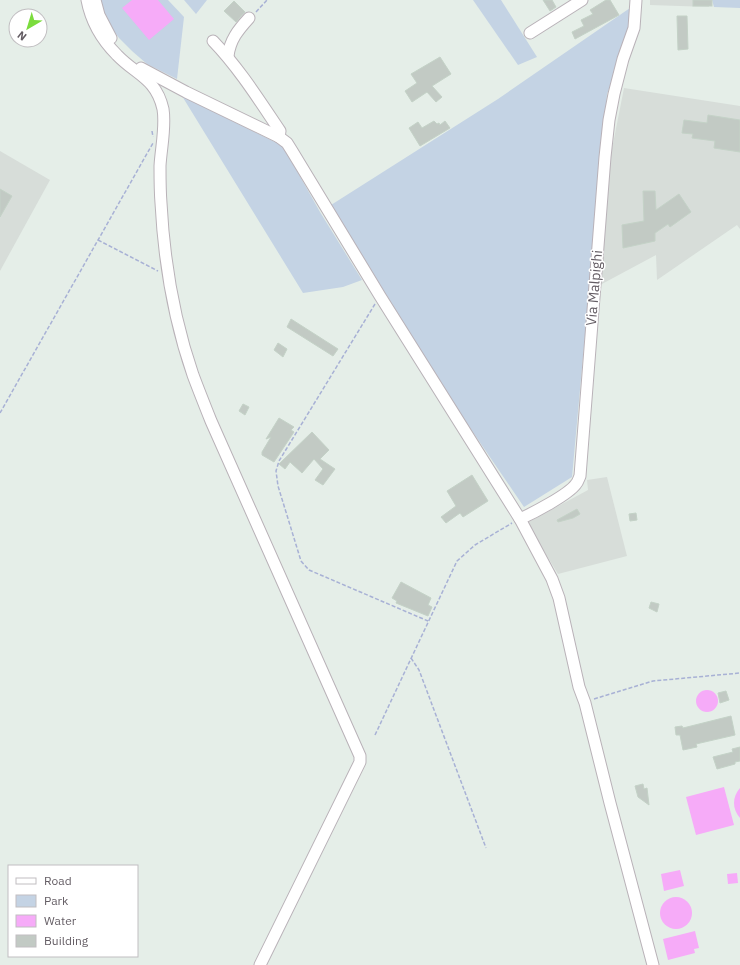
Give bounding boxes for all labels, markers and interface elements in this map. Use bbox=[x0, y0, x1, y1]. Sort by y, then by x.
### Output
north arrow bbox=[8, 8, 48, 48]
text: N bbox=[14, 28, 29, 44]
street label: Via Malpighi bbox=[582, 249, 606, 327]
legend bbox=[8, 865, 138, 957]
text: Road bbox=[44, 873, 72, 888]
text: Park bbox=[44, 893, 69, 908]
text: Water bbox=[44, 913, 77, 928]
text: Building bbox=[44, 933, 89, 948]

